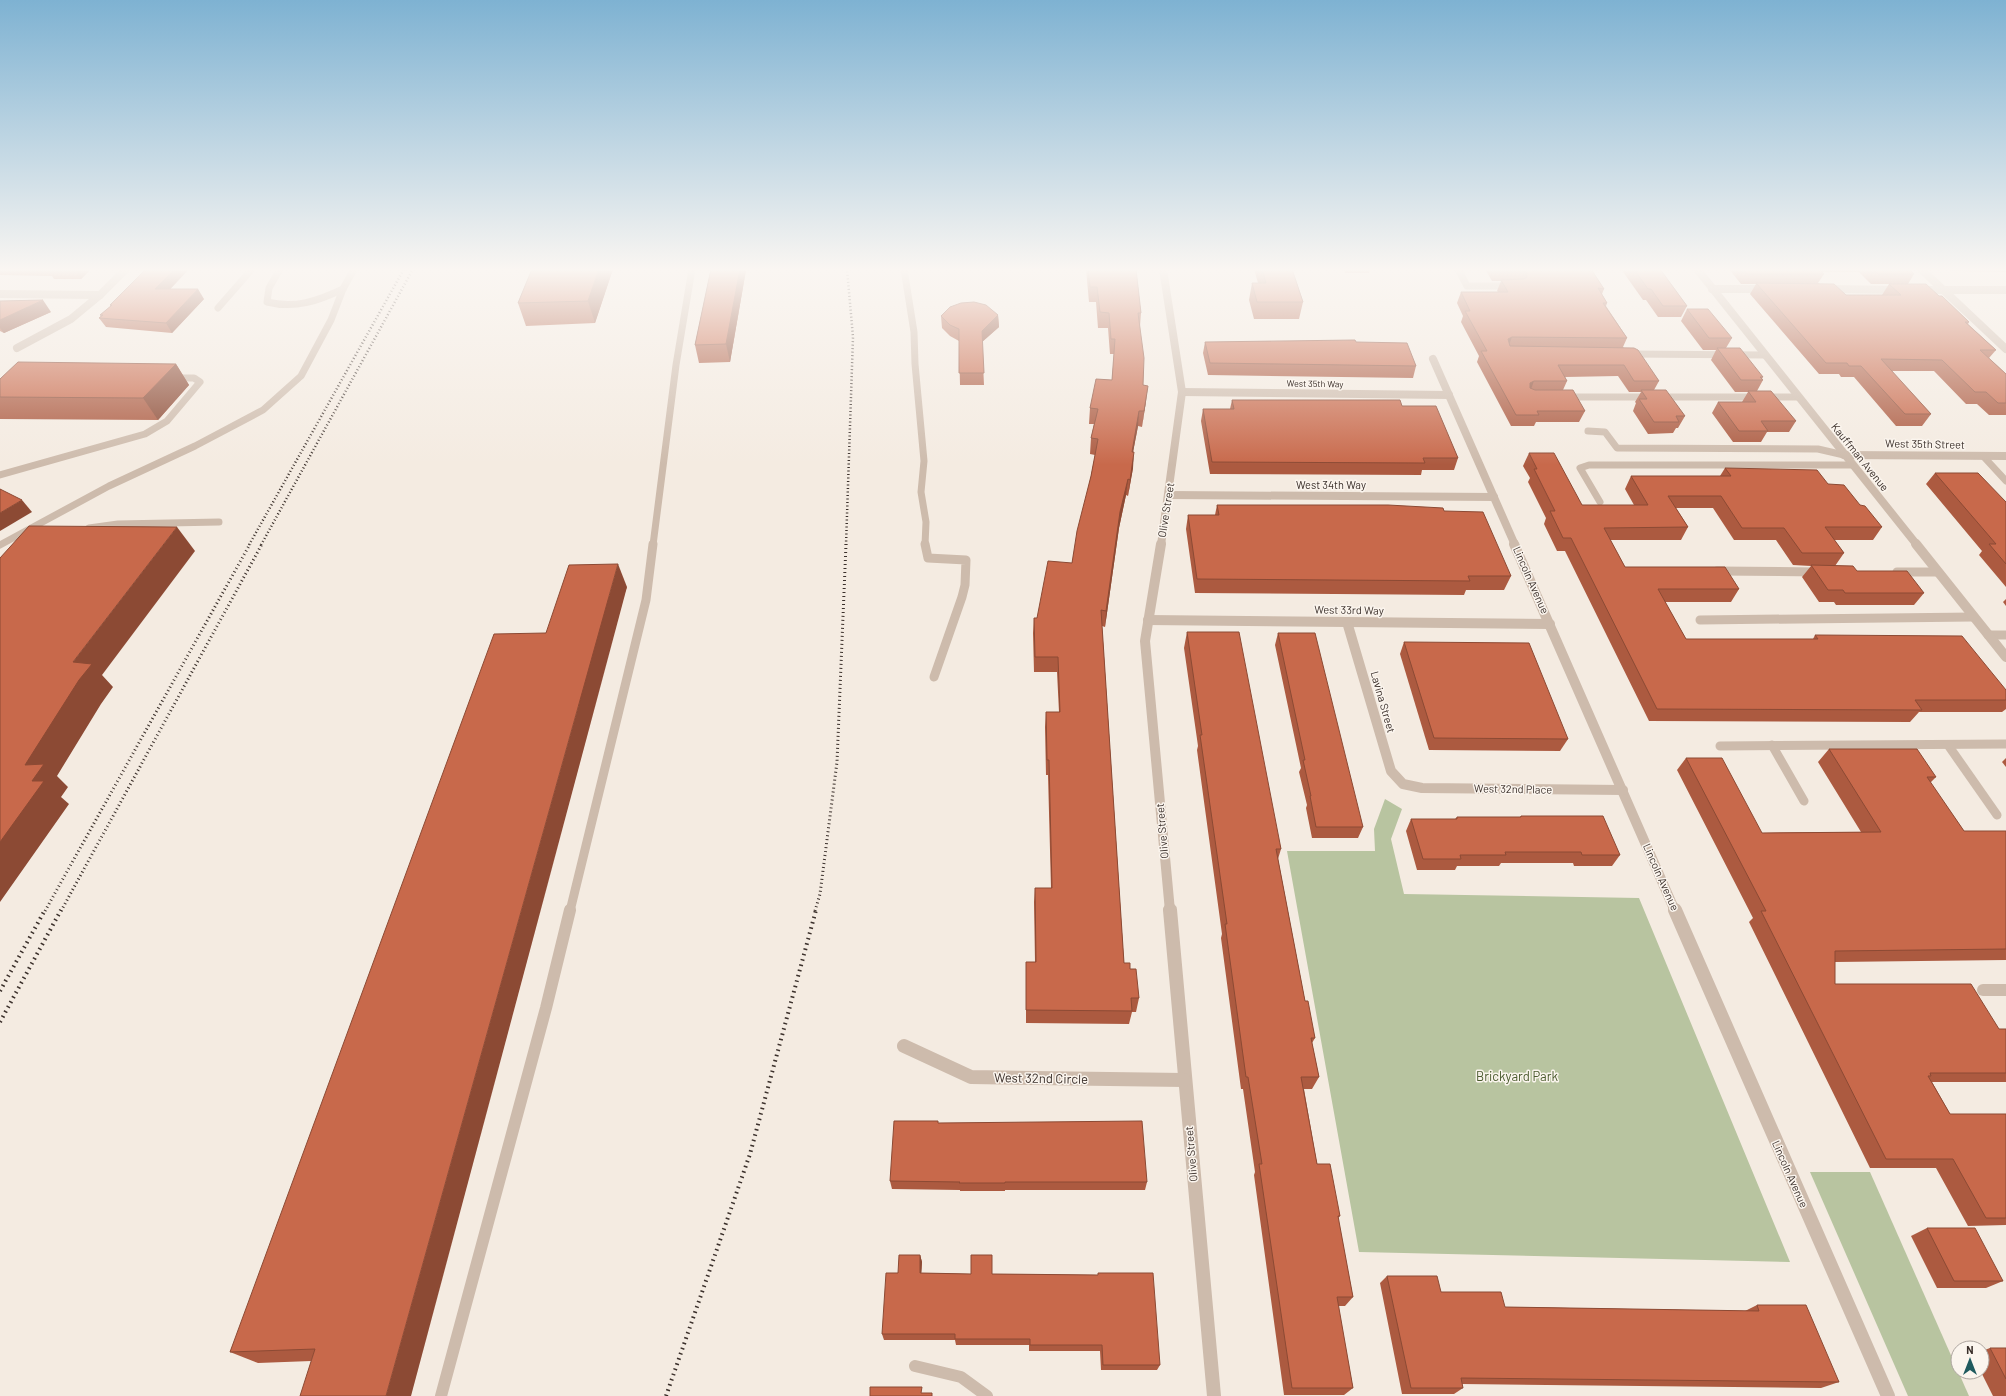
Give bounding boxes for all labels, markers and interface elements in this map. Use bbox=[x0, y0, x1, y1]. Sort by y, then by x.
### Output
street label: West 35th Way bbox=[1286, 378, 1344, 389]
street label: Kauffman Avenue bbox=[1829, 420, 1892, 493]
street label: West 35th Street bbox=[1885, 436, 1965, 451]
street label: West 34th Way bbox=[1296, 478, 1366, 491]
street label: Olive Street bbox=[1155, 482, 1176, 538]
street label: Lincoln Avenue bbox=[1511, 544, 1552, 616]
street label: West 33rd Way bbox=[1314, 602, 1384, 617]
street label: Lavina Street bbox=[1368, 669, 1398, 734]
street label: West 32nd Place bbox=[1474, 781, 1552, 796]
street label: Olive Street bbox=[1153, 803, 1170, 859]
street label: Lincoln Avenue bbox=[1641, 841, 1682, 913]
park label: Brickyard Park bbox=[1476, 1068, 1558, 1084]
street label: West 32nd Circle bbox=[994, 1069, 1088, 1087]
street label: Olive Street bbox=[1182, 1126, 1199, 1182]
street label: Lincoln Avenue bbox=[1770, 1138, 1811, 1210]
north arrow bbox=[1950, 1340, 1990, 1380]
text: N bbox=[1966, 1343, 1974, 1356]

